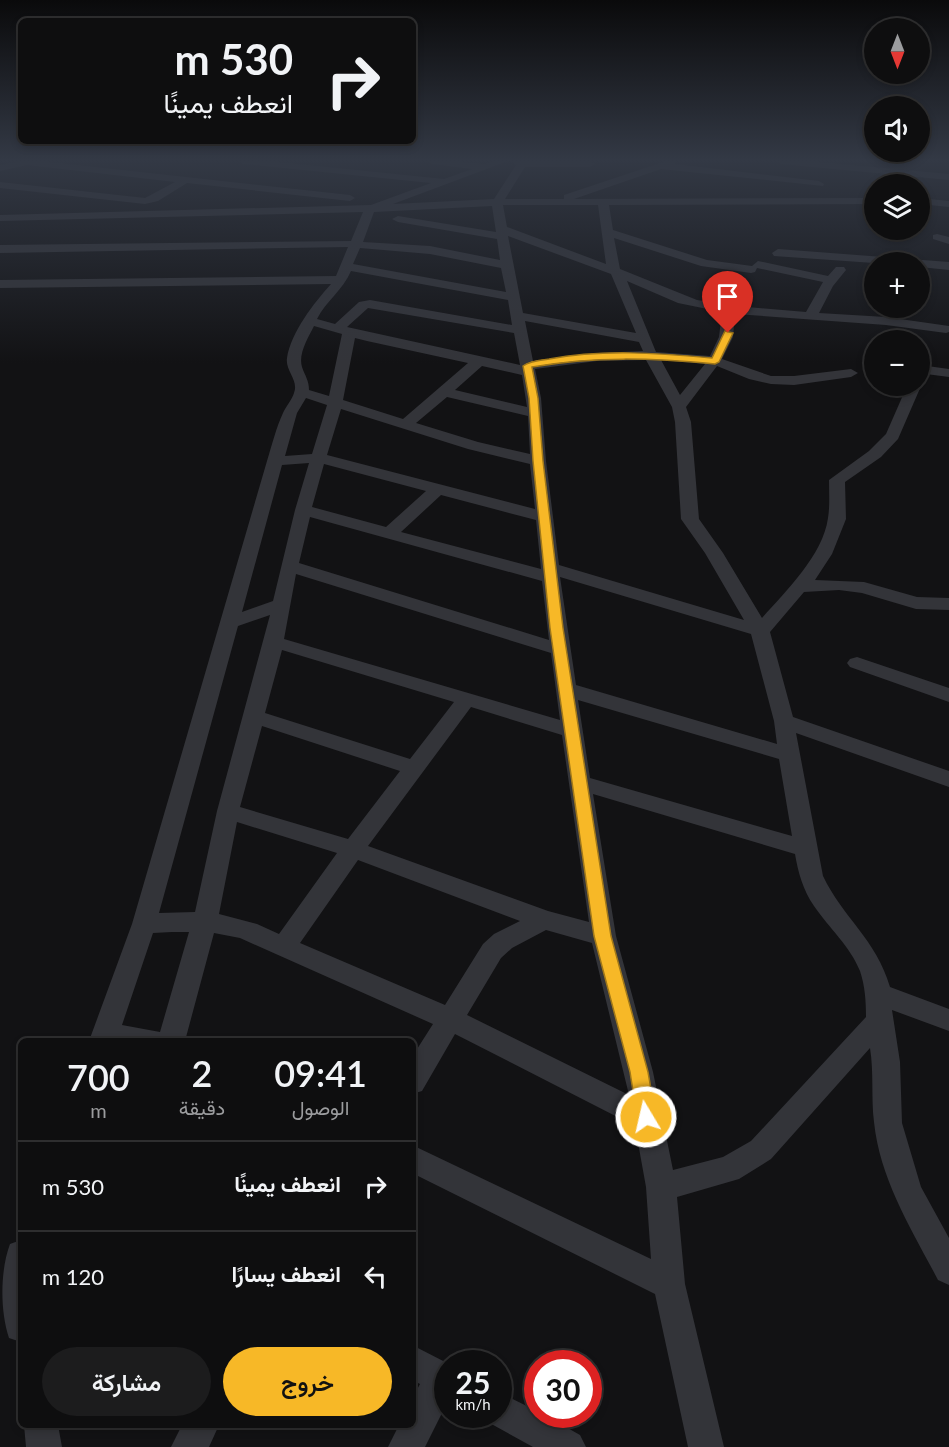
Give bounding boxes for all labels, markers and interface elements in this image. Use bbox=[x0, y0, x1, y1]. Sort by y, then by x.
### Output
north arrow bbox=[864, 18, 930, 84]
map controls bbox=[864, 18, 930, 396]
text: 530 m bbox=[175, 34, 293, 84]
icon: right bbox=[314, 42, 392, 120]
text: انعطف يمينًا bbox=[164, 86, 293, 119]
button: sound bbox=[864, 96, 930, 162]
button: layers bbox=[864, 174, 930, 240]
button: + bbox=[864, 252, 930, 318]
pin bbox=[702, 271, 753, 333]
icon: arrive bbox=[711, 280, 744, 313]
button: − bbox=[864, 330, 930, 396]
text: 2 bbox=[192, 1051, 212, 1095]
text: 09:41 bbox=[274, 1051, 367, 1095]
text: 700 bbox=[67, 1055, 130, 1099]
position arrow bbox=[614, 1085, 678, 1149]
text: دقيقة bbox=[179, 1095, 225, 1119]
text: الوصول bbox=[292, 1095, 349, 1119]
text: m bbox=[90, 1098, 107, 1122]
text: انعطف يمينًا bbox=[234, 1170, 341, 1197]
icon: right bbox=[359, 1170, 392, 1203]
text: 530 m bbox=[42, 1173, 104, 1200]
text: انعطف يسارًا bbox=[232, 1260, 341, 1287]
icon: left bbox=[359, 1260, 392, 1293]
text: 120 m bbox=[42, 1263, 104, 1290]
button: مشاركة bbox=[42, 1347, 211, 1416]
button: خروج bbox=[223, 1347, 392, 1416]
speed limit sign: 30 bbox=[524, 1350, 602, 1428]
text: 25 bbox=[456, 1364, 490, 1400]
text: km/h bbox=[455, 1395, 491, 1413]

